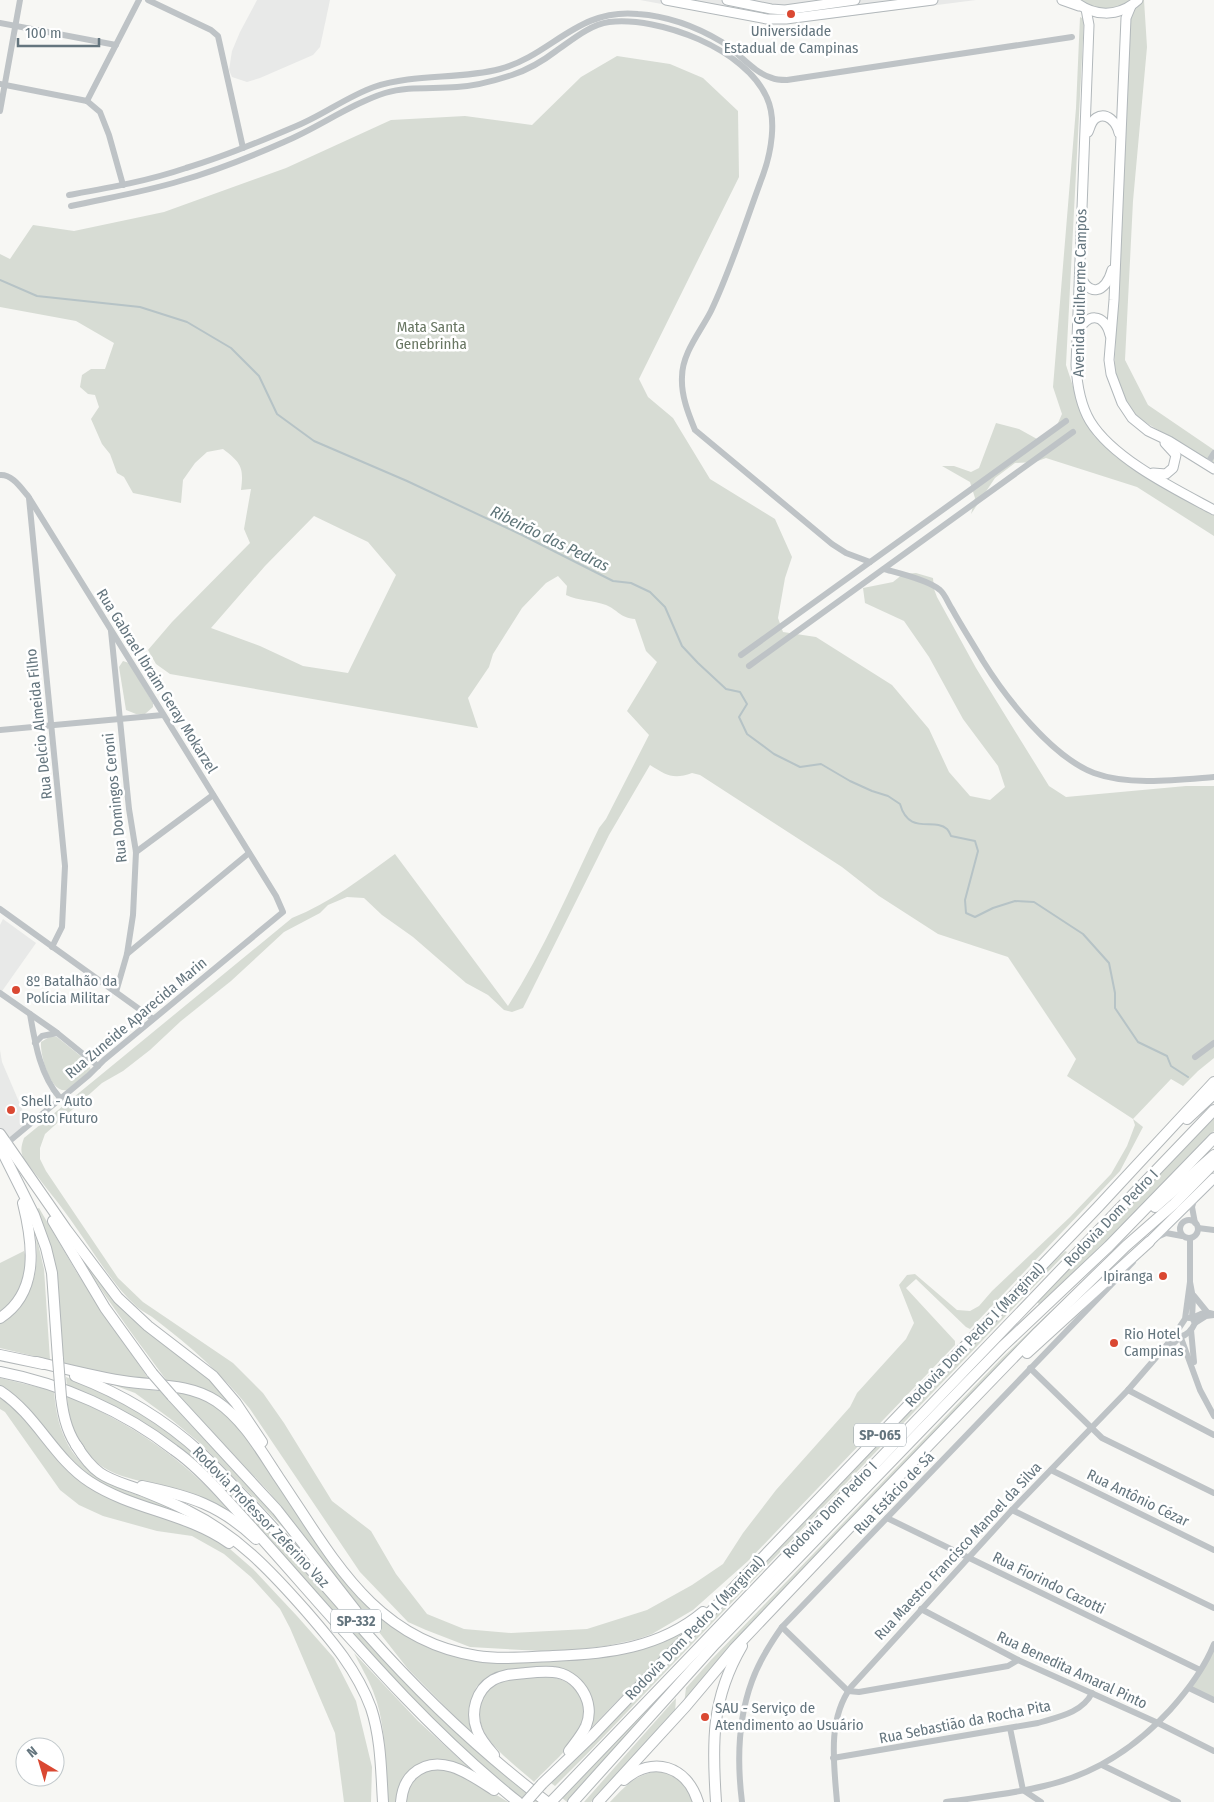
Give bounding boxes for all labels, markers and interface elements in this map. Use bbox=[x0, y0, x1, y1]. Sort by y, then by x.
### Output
marker: Universidade Estadual de Campinas bbox=[785, 8, 797, 20]
scale bar bbox=[18, 15, 99, 47]
place label: Universidade Estadual de Campinas bbox=[724, 22, 858, 57]
text: 100 m bbox=[25, 24, 62, 42]
street label: Avenida Guilherme Campos bbox=[1070, 209, 1090, 377]
park label: Mata Santa Genebrinha bbox=[395, 318, 467, 353]
water label: Ribeirão das Pedras bbox=[487, 502, 612, 575]
street label: Rua Gabrael Ibraim Geray Mokarzel bbox=[93, 586, 221, 776]
street label: Rua Delcio Almeida Filho bbox=[22, 648, 56, 800]
street label: Rua Domingos Ceroni bbox=[99, 732, 131, 864]
street label: Rua Zuneide Aparecida Marin bbox=[62, 954, 210, 1082]
place label: 8º Batalhão da Polícia Militar bbox=[26, 972, 117, 1007]
marker: 8º Batalhão da Polícia Militar bbox=[10, 984, 22, 996]
place label: Shell - Auto Posto Futuro bbox=[21, 1092, 98, 1127]
marker: Shell - Auto Posto Futuro bbox=[5, 1104, 17, 1116]
street label: Rodovia Dom Pedro I bbox=[1060, 1166, 1162, 1270]
street label: Rodovia Dom Pedro I (Marginal) bbox=[901, 1259, 1049, 1411]
place label: Ipiranga bbox=[1103, 1267, 1153, 1285]
marker: Ipiranga bbox=[1157, 1270, 1169, 1282]
place label: Rio Hotel Campinas bbox=[1124, 1325, 1184, 1360]
marker: Rio Hotel Campinas bbox=[1108, 1337, 1120, 1349]
road number: SP-065 bbox=[854, 1424, 906, 1446]
street label: Rodovia Professor Zeferino Vaz bbox=[189, 1443, 333, 1591]
street label: Rua Estácio de Sá bbox=[850, 1448, 938, 1538]
street label: Rodovia Dom Pedro I bbox=[779, 1458, 881, 1562]
street label: Rua Maestro Francisco Manoel da Silva bbox=[871, 1458, 1045, 1644]
street label: Rua Antônio Cézar bbox=[1084, 1466, 1193, 1531]
street label: Rua Fiorindo Cazotti bbox=[990, 1548, 1108, 1618]
street label: Rodovia Dom Pedro I (Marginal) bbox=[621, 1552, 769, 1704]
road number: SP-332 bbox=[331, 1610, 381, 1632]
street label: Rua Benedita Amaral Pinto bbox=[994, 1627, 1150, 1713]
street label: Rua Sebastião da Rocha Pita bbox=[878, 1697, 1052, 1747]
place label: SAU - Serviço de Atendimento ao Usuário bbox=[715, 1699, 864, 1734]
marker: SAU - Serviço de Atendimento ao Usuário bbox=[699, 1711, 711, 1723]
north arrow bbox=[15, 1737, 65, 1787]
text: N bbox=[24, 1743, 41, 1761]

